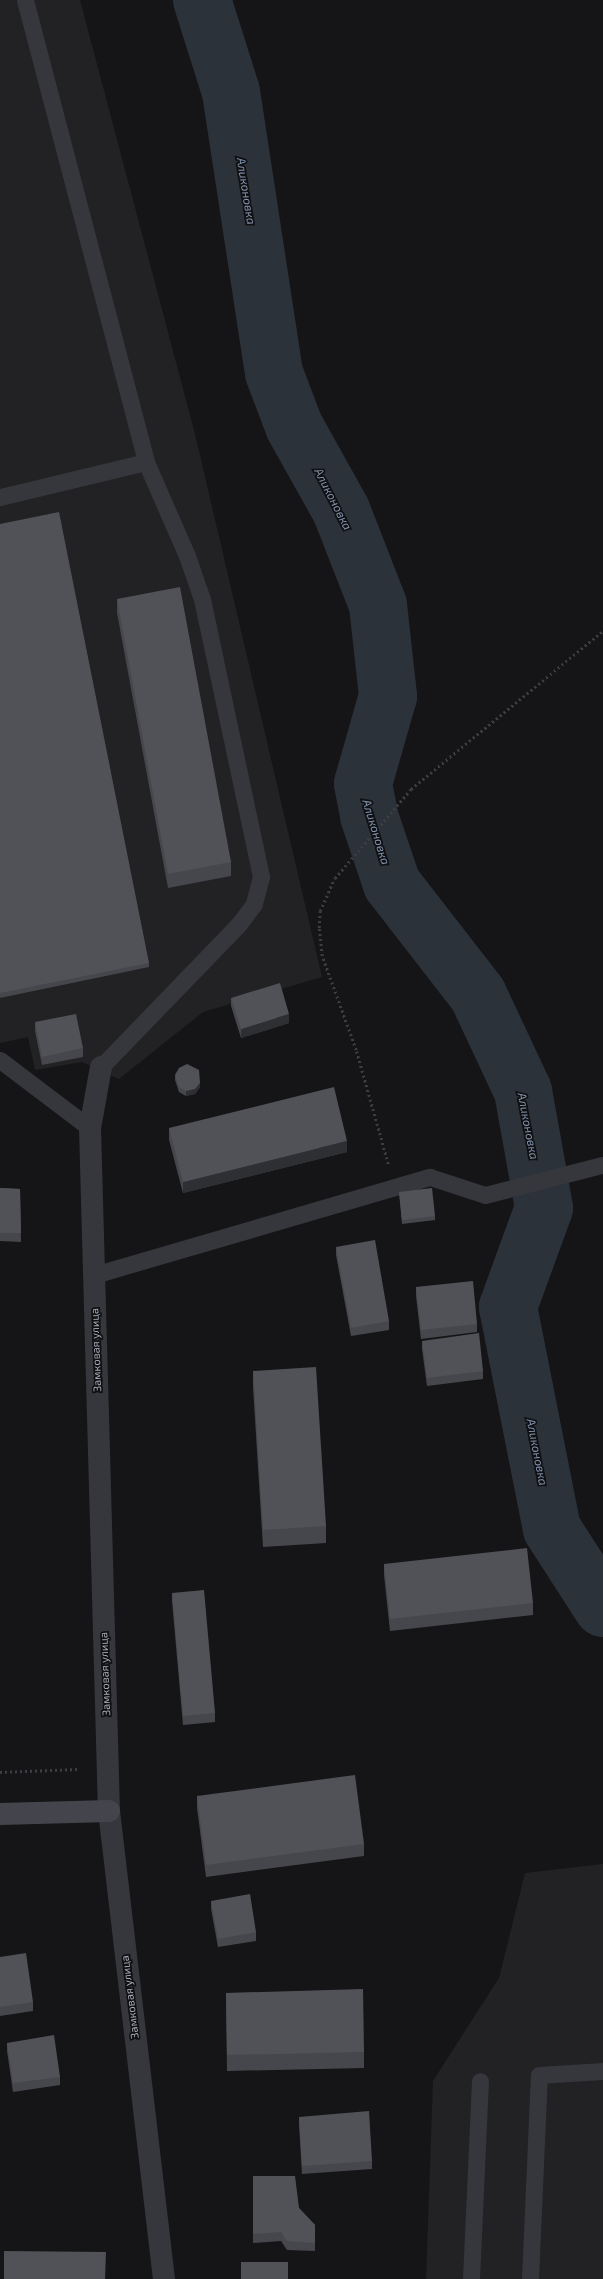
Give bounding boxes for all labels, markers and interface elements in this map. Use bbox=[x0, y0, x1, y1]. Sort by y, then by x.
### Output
water label: Аликоновка bbox=[234, 156, 258, 226]
water label: Аликоновка bbox=[311, 466, 355, 532]
water label: Аликоновка bbox=[359, 798, 393, 866]
water label: Аликоновка bbox=[514, 1091, 542, 1161]
street label: Замковая улица bbox=[88, 1308, 104, 1392]
water label: Аликоновка bbox=[523, 1417, 551, 1487]
street label: Замковая улица bbox=[97, 1632, 113, 1716]
street label: Замковая улица bbox=[118, 1955, 142, 2039]

